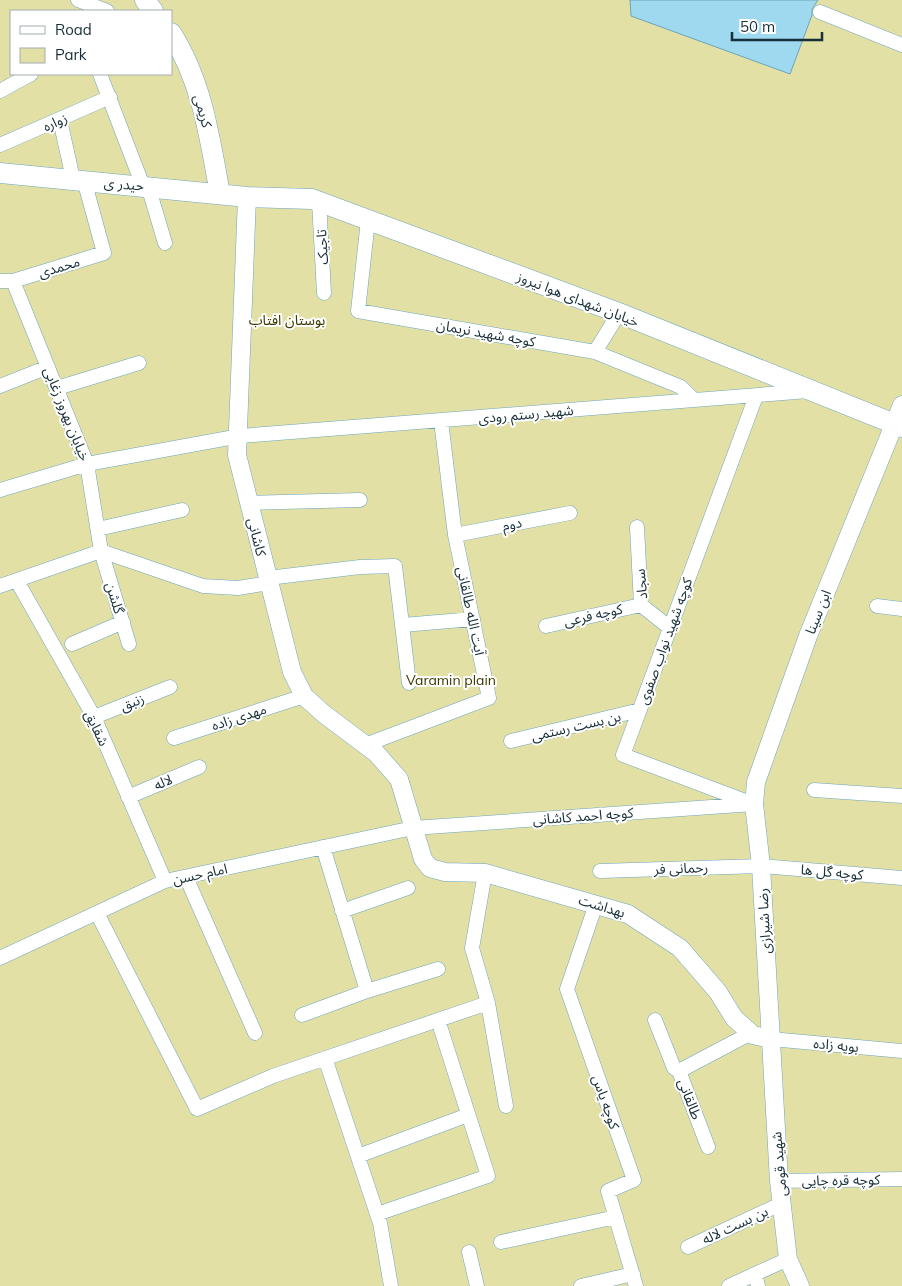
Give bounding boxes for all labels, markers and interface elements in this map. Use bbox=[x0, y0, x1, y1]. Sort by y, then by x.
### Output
legend bbox=[10, 10, 172, 75]
scale bar bbox=[732, 10, 822, 42]
text: 50 m bbox=[740, 17, 775, 36]
text: Road bbox=[55, 20, 92, 39]
text: Park bbox=[55, 45, 87, 64]
street label: کریمی bbox=[190, 92, 216, 130]
street label: زواره bbox=[40, 109, 70, 135]
street label: حیدر ی bbox=[103, 173, 145, 195]
street label: تاجیک bbox=[312, 229, 332, 265]
street label: محمدی bbox=[36, 252, 82, 282]
street label: خیابان شهدای هوا نیروز bbox=[513, 267, 642, 331]
park label: بوستان افتاب bbox=[249, 311, 326, 329]
street label: کوچه شهید نریمان bbox=[435, 315, 537, 352]
street label: خیابان بهروز زغابی bbox=[40, 364, 94, 464]
street label: شهید رستم رودی bbox=[478, 401, 575, 429]
street label: دوم bbox=[501, 513, 524, 537]
street label: کاشانی bbox=[244, 516, 271, 558]
street label: آیت الله طالقانی bbox=[453, 565, 489, 658]
street label: سجاد bbox=[631, 568, 651, 600]
street label: کوچه شهید نواب صفوی bbox=[634, 575, 697, 707]
street label: گلشن bbox=[102, 580, 128, 616]
street label: ابن سینا bbox=[801, 587, 835, 637]
street label: کوچه فرعی bbox=[562, 599, 625, 632]
park label: Varamin plain bbox=[406, 671, 496, 689]
street label: زنبق bbox=[117, 689, 147, 716]
street label: مهدی زاده bbox=[209, 700, 269, 734]
street label: شقایق bbox=[80, 707, 113, 749]
street label: بن بست رستمی bbox=[529, 707, 623, 745]
street label: لاله bbox=[151, 770, 175, 794]
street label: کوچه احمد کاشانی bbox=[532, 803, 634, 830]
street label: رحمانی فر bbox=[652, 858, 709, 878]
street label: امام حسن bbox=[171, 859, 229, 891]
street label: کوچه گل ها bbox=[800, 860, 864, 885]
street label: رضا شیرازی bbox=[753, 888, 775, 954]
street label: بهداشت bbox=[576, 890, 628, 922]
street label: بویه زاده bbox=[813, 1034, 860, 1056]
street label: کوچه یاس bbox=[587, 1072, 624, 1132]
street label: طالقانی bbox=[674, 1076, 706, 1122]
street label: شهید قومی bbox=[767, 1131, 791, 1197]
street label: کوچه قره چایی bbox=[802, 1170, 881, 1191]
street label: بن بست لاله bbox=[699, 1202, 771, 1248]

